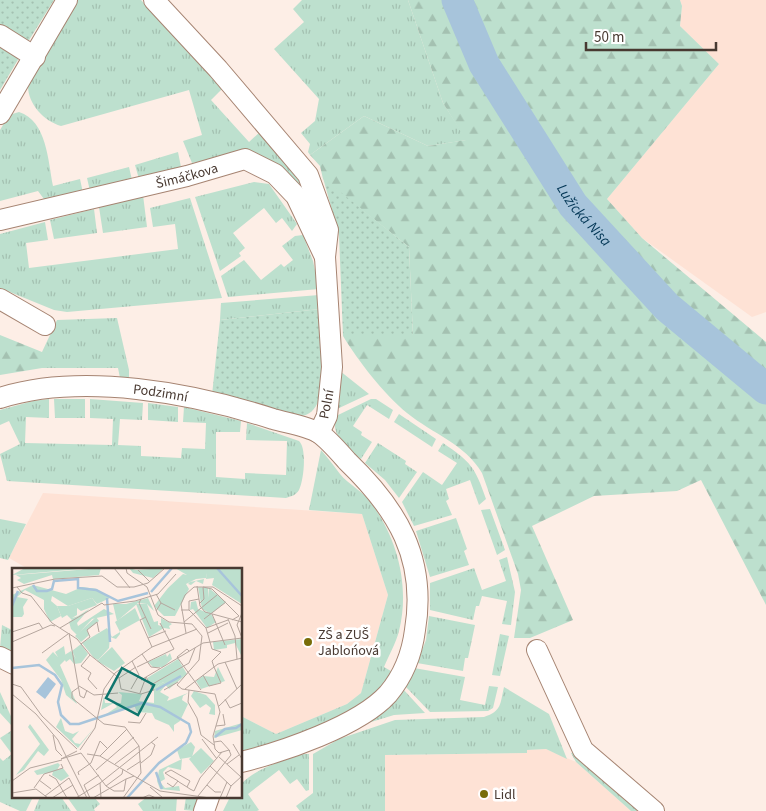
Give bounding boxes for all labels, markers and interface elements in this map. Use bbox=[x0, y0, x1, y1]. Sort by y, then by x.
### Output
scale bar bbox=[586, 20, 716, 52]
text: 50 m bbox=[594, 27, 624, 48]
street label: Šimáčkova bbox=[154, 158, 220, 194]
water label: Lužická Nisa bbox=[551, 180, 616, 251]
street label: Podzimní bbox=[132, 380, 190, 408]
street label: Polní bbox=[314, 387, 340, 421]
inset map bbox=[12, 568, 242, 798]
place label: ZŠ a ZUŠ Jablońová bbox=[318, 625, 379, 661]
marker: ZŠ a ZUŠ Jablońová bbox=[302, 636, 314, 648]
place label: Lidl bbox=[494, 785, 516, 805]
marker: Lidl bbox=[478, 788, 490, 800]

